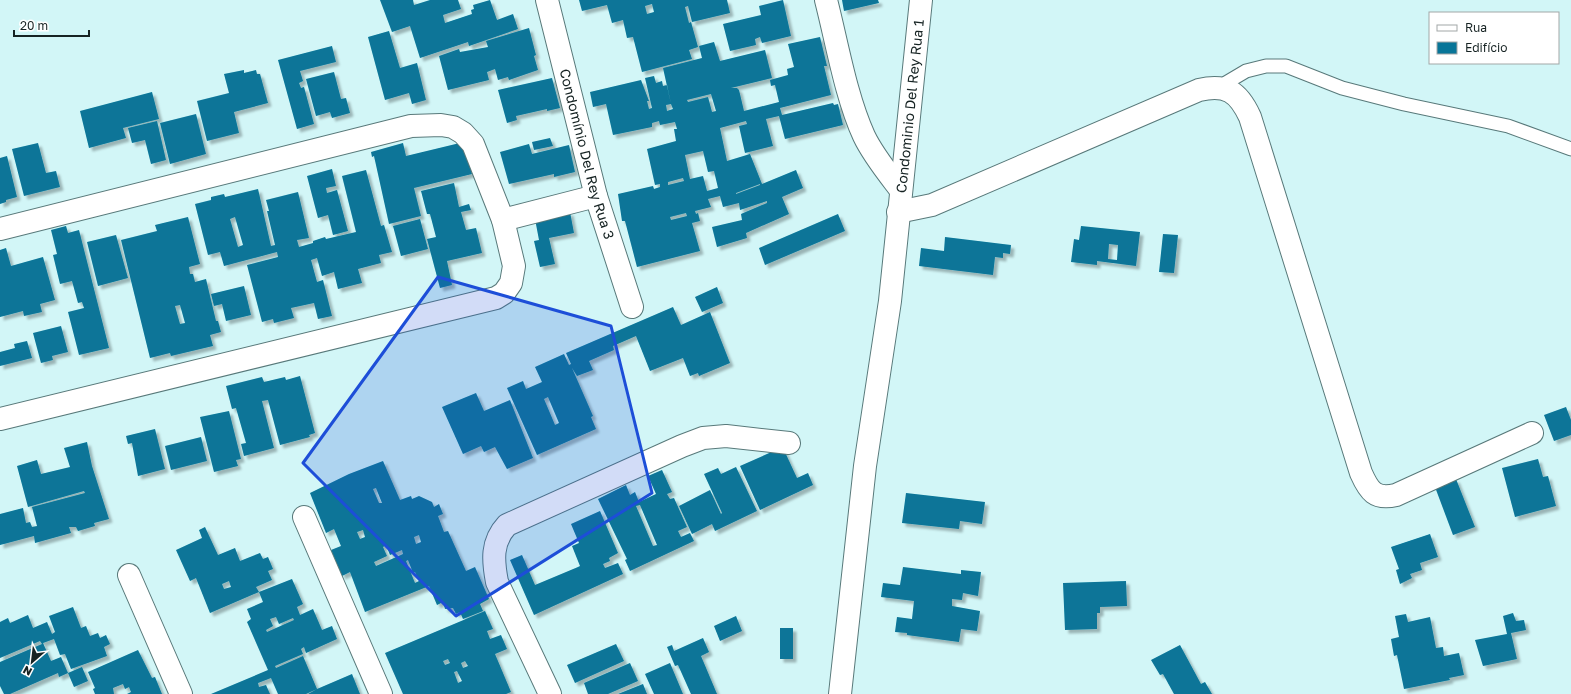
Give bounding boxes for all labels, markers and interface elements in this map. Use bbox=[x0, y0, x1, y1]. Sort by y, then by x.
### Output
scale bar bbox=[14, 12, 89, 38]
legend bbox=[1429, 12, 1559, 64]
text: 20 m bbox=[20, 18, 48, 33]
street label: Condominio Del Rey Rua 1 bbox=[892, 18, 927, 194]
text: Rua bbox=[1465, 20, 1487, 35]
text: Edifício bbox=[1465, 40, 1507, 55]
street label: Condomínio Del Rey Rua 3 bbox=[556, 67, 618, 241]
north arrow bbox=[12, 642, 52, 682]
text: N bbox=[20, 664, 34, 679]

